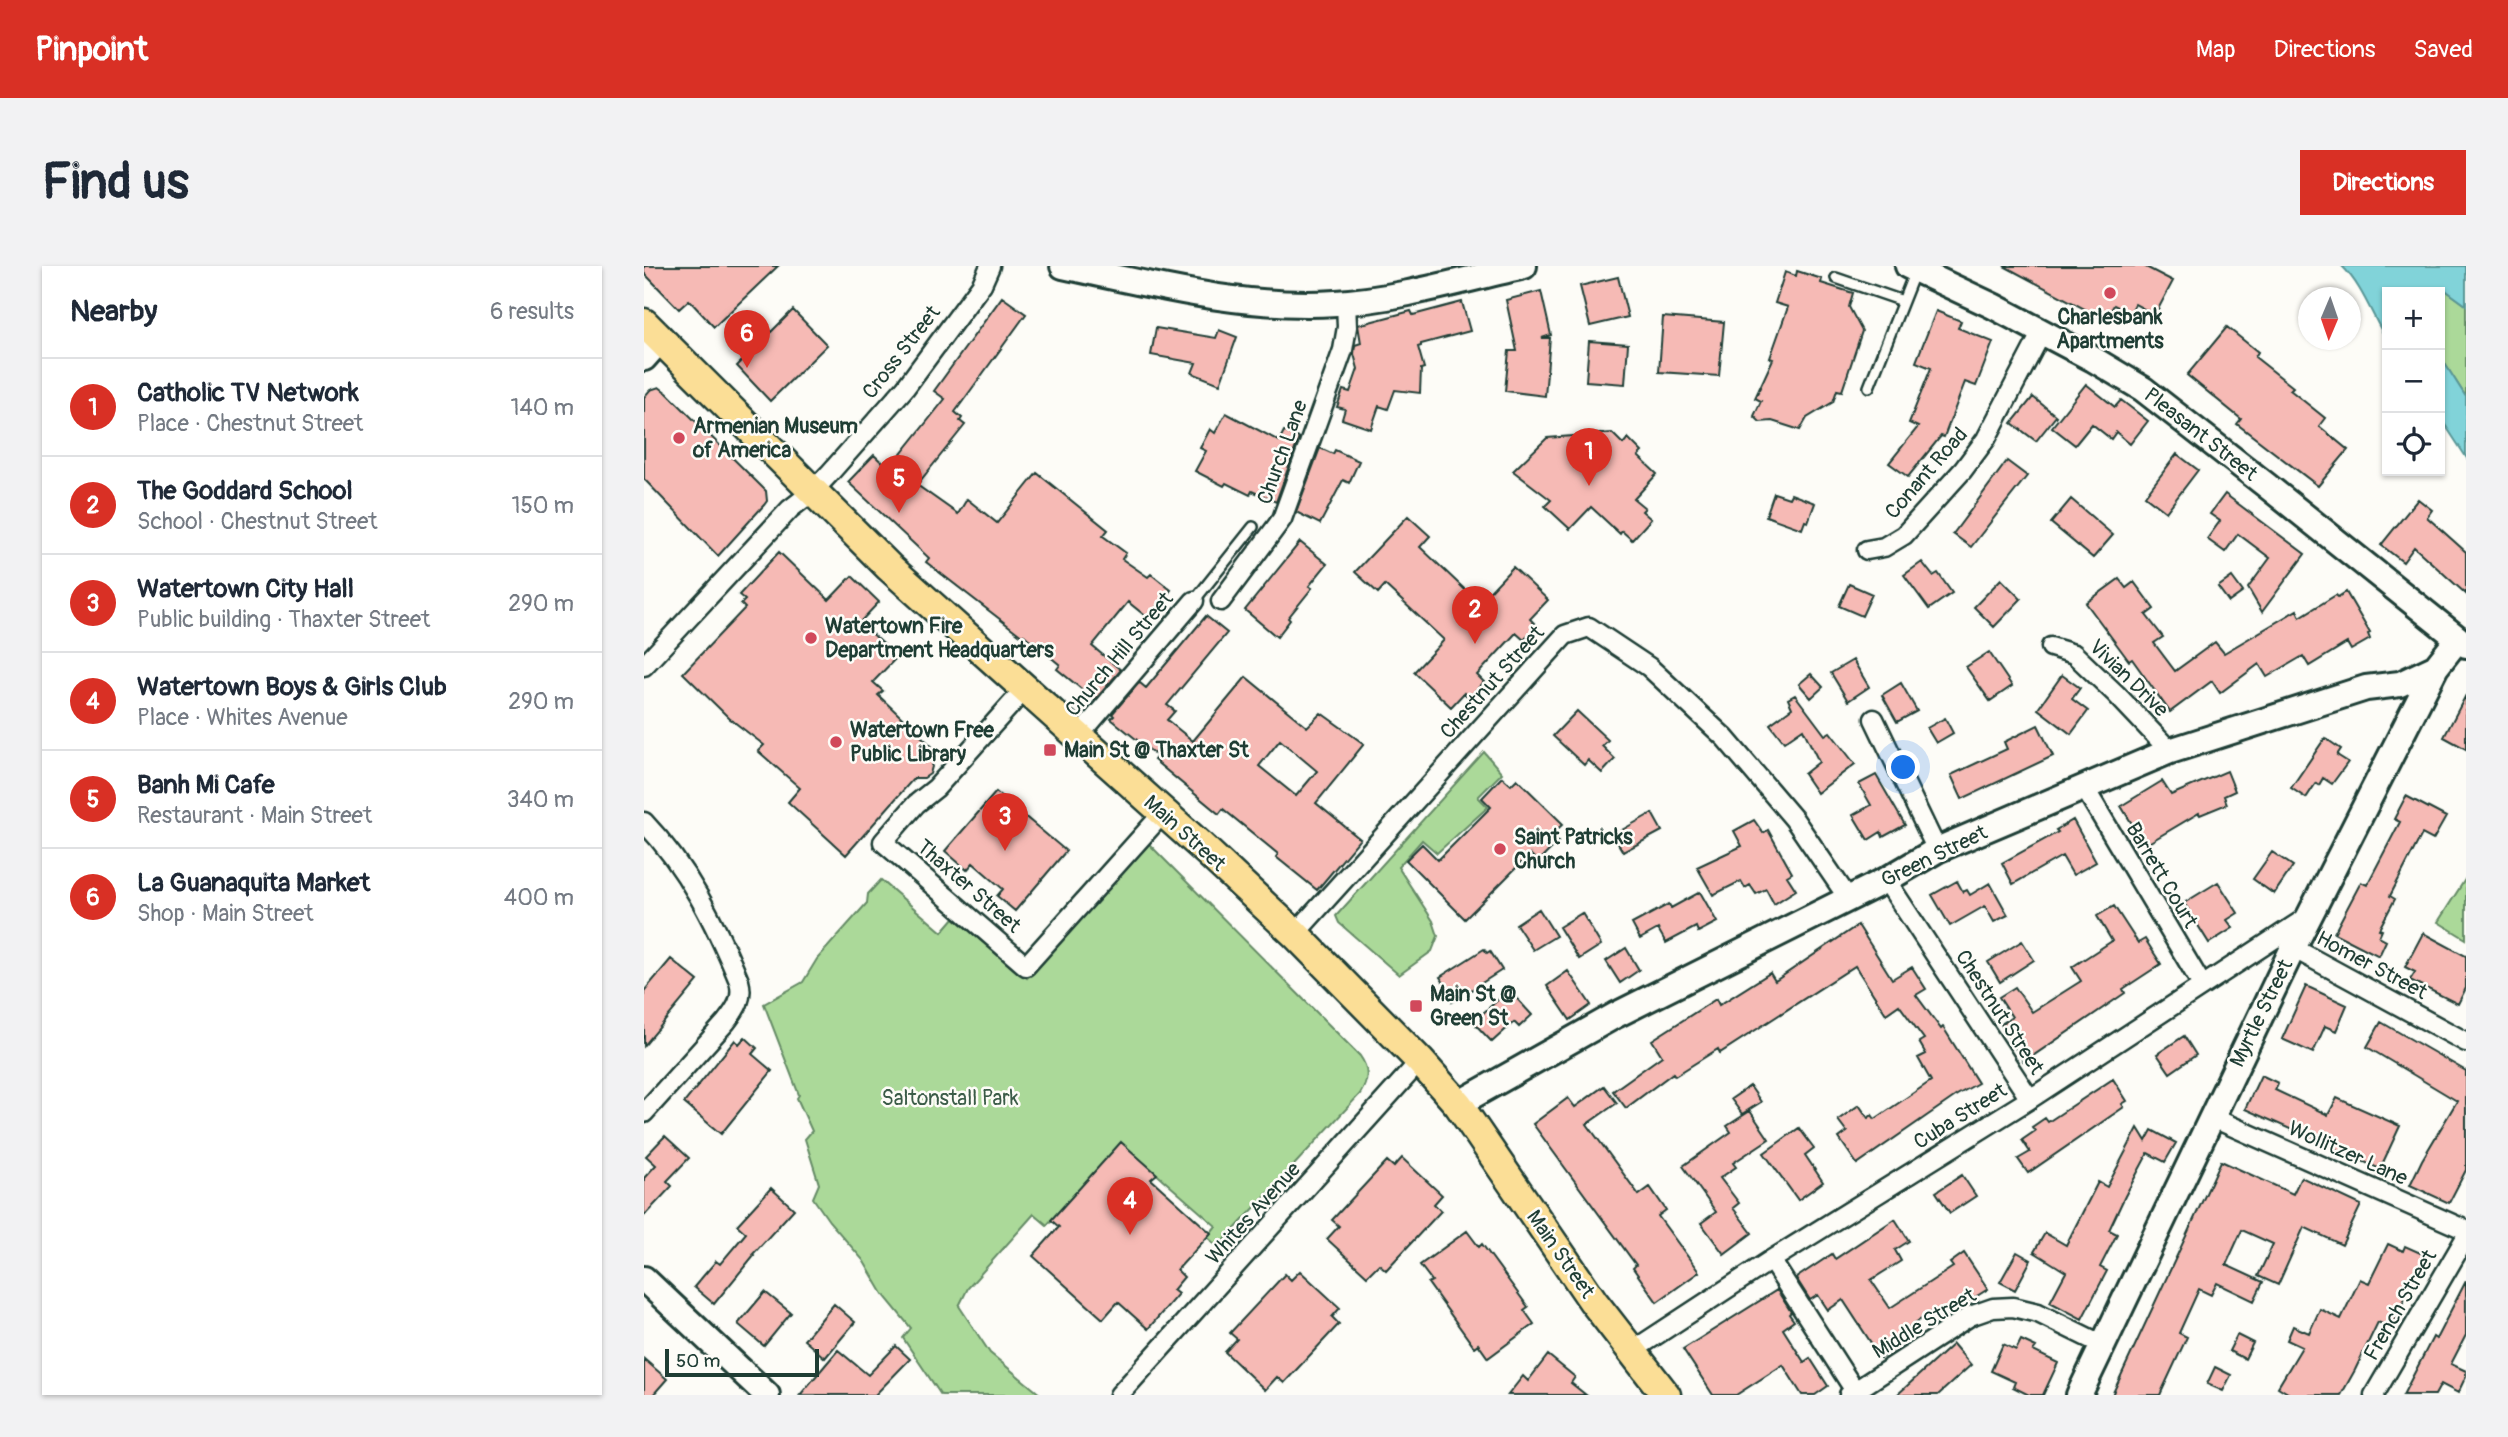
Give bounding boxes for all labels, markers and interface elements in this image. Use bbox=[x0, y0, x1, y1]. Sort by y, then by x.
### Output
text: Pinpoint bbox=[35, 29, 148, 70]
text: Map bbox=[2196, 35, 2236, 64]
text: Directions bbox=[2274, 35, 2375, 64]
text: Saved bbox=[2413, 35, 2473, 64]
button: Directions bbox=[2300, 150, 2466, 215]
text: Find us bbox=[42, 152, 189, 213]
marker: Charlesbank Apartments bbox=[2102, 285, 2118, 301]
north arrow bbox=[2298, 287, 2361, 350]
map controls bbox=[2382, 287, 2445, 476]
button: + bbox=[2382, 287, 2445, 350]
text: Nearby bbox=[70, 293, 157, 330]
text: 6 results bbox=[490, 297, 574, 326]
street label: Cross Street bbox=[856, 300, 947, 405]
place label: Charlesbank Apartments bbox=[2056, 304, 2164, 355]
pin: 6 bbox=[724, 310, 770, 368]
button: − bbox=[2382, 350, 2445, 413]
text: Catholic TV Network bbox=[137, 377, 359, 409]
street label: Pleasant Street bbox=[2138, 382, 2263, 487]
text: 1 bbox=[89, 393, 98, 422]
text: 140 m bbox=[511, 393, 574, 422]
street label: Church Lane bbox=[1251, 396, 1314, 508]
text: Place · Chestnut Street bbox=[137, 409, 363, 438]
place label: Armenian Museum of America bbox=[692, 413, 858, 464]
button: locate bbox=[2382, 413, 2445, 476]
street label: Conant Road bbox=[1879, 422, 1974, 525]
pin: 1 bbox=[1566, 428, 1612, 486]
marker: Armenian Museum of America bbox=[671, 430, 687, 446]
pin: 5 bbox=[876, 455, 922, 513]
text: The Goddard School bbox=[137, 475, 353, 507]
text: 2 bbox=[87, 491, 99, 520]
text: 150 m bbox=[511, 491, 574, 520]
text: School · Chestnut Street bbox=[137, 507, 378, 536]
text: Watertown City Hall bbox=[137, 573, 354, 605]
street label: Church Hill Street bbox=[1059, 586, 1180, 722]
pin: 2 bbox=[1452, 586, 1498, 644]
text: 3 bbox=[87, 589, 99, 618]
text: 290 m bbox=[508, 589, 574, 618]
text: Public building · Thaxter Street bbox=[137, 605, 430, 634]
place label: Watertown Fire Department Headquarters bbox=[825, 613, 1054, 664]
street label: Chestnut Street bbox=[1434, 620, 1551, 745]
marker: Watertown Fire Department Headquarters bbox=[803, 630, 819, 646]
street label: Vivian Drive bbox=[2083, 634, 2175, 723]
text: Watertown Boys & Girls Club bbox=[137, 671, 447, 703]
text: 4 bbox=[86, 687, 100, 716]
text: 290 m bbox=[508, 687, 574, 716]
text: Place · Whites Avenue bbox=[137, 703, 348, 732]
place label: Watertown Free Public Library bbox=[850, 717, 995, 768]
marker: Watertown Free Public Library bbox=[828, 734, 844, 750]
place label: Main St @ Thaxter St bbox=[1064, 737, 1249, 764]
marker: Main St @ Thaxter St bbox=[1042, 742, 1058, 758]
your location bbox=[1886, 750, 1920, 784]
text: Banh Mi Cafe bbox=[137, 769, 275, 801]
text: 5 bbox=[87, 785, 99, 814]
text: 340 m bbox=[507, 785, 574, 814]
street label: Main Street bbox=[1138, 789, 1232, 878]
pin: 3 bbox=[982, 793, 1028, 851]
text: Restaurant · Main Street bbox=[137, 801, 372, 830]
street label: Barrett Court bbox=[2119, 817, 2204, 934]
street label: Green Street bbox=[1877, 819, 1992, 894]
place label: Saint Patricks Church bbox=[1514, 824, 1633, 875]
street label: Thaxter Street bbox=[911, 834, 1027, 939]
marker: Saint Patricks Church bbox=[1492, 841, 1508, 857]
text: La Guanaquita Market bbox=[137, 867, 370, 899]
text: 6 bbox=[86, 883, 100, 912]
text: 400 m bbox=[504, 883, 574, 912]
text: Shop · Main Street bbox=[137, 899, 314, 928]
street label: Homer Street bbox=[2312, 925, 2432, 1006]
street label: Chestnut Street bbox=[1949, 945, 2050, 1080]
street label: Myrtle Street bbox=[2224, 954, 2299, 1072]
place label: Main St @ Green St bbox=[1430, 981, 1517, 1032]
marker: Main St @ Green St bbox=[1408, 998, 1424, 1014]
street label: Cuba Street bbox=[1909, 1077, 2012, 1156]
park label: Saltonstall Park bbox=[882, 1085, 1019, 1112]
street label: Wollitzer Lane bbox=[2284, 1115, 2412, 1192]
street label: Whites Avenue bbox=[1200, 1156, 1307, 1270]
pin: 4 bbox=[1107, 1177, 1153, 1235]
street label: Main Street bbox=[1520, 1205, 1601, 1304]
street label: French Street bbox=[2358, 1245, 2443, 1366]
street label: Middle Street bbox=[1867, 1282, 1982, 1365]
scale bar bbox=[665, 1346, 819, 1378]
text: 50 m bbox=[676, 1349, 720, 1373]

